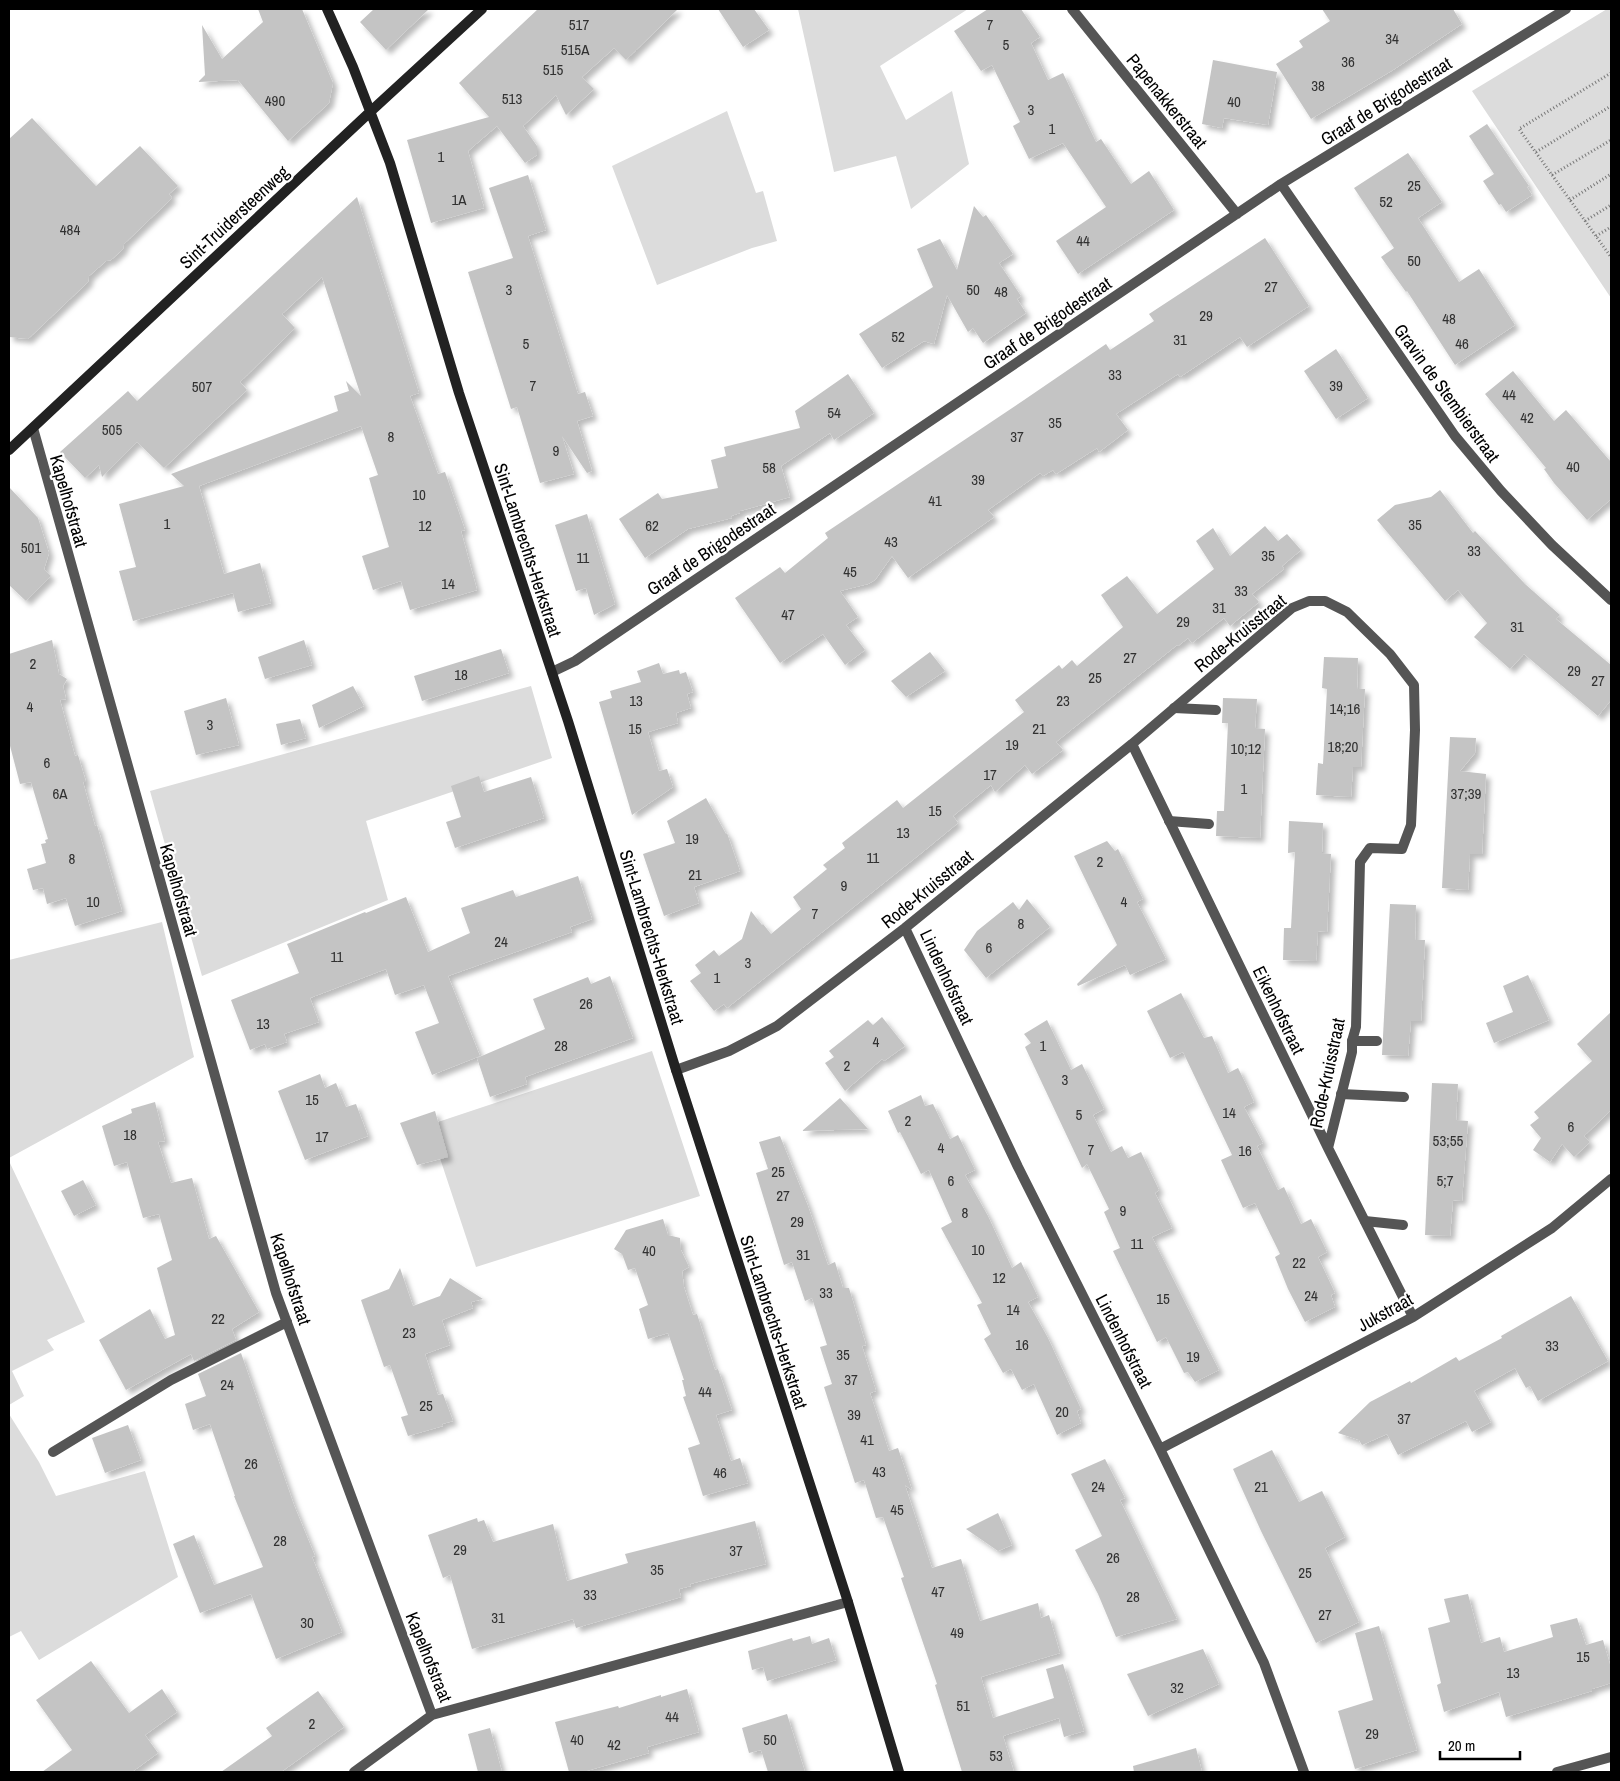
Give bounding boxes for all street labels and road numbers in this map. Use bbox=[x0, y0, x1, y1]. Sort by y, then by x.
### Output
street label: Papenakkerstraat bbox=[1121, 48, 1213, 154]
street label: Graaf de Brigodestraat bbox=[1316, 51, 1456, 151]
street label: Sint-Truidersteenweg bbox=[174, 159, 295, 274]
street label: Graaf de Brigodestraat bbox=[978, 271, 1116, 375]
street label: Gravin de Stembierstraat bbox=[1388, 319, 1506, 467]
street label: Kapelhofstraat bbox=[44, 452, 94, 550]
street label: Sint-Lambrechts-Herkstraat bbox=[488, 460, 568, 640]
street label: Graaf de Brigodestraat bbox=[642, 497, 780, 601]
street label: Rode-Kruisstraat bbox=[1189, 588, 1291, 678]
street label: Kapelhofstraat bbox=[154, 841, 204, 939]
street label: Rode-Kruisstraat bbox=[876, 844, 978, 934]
street label: Sint-Lambrechts-Herkstraat bbox=[614, 847, 690, 1027]
street label: Lindenhofstraat bbox=[914, 925, 980, 1029]
street label: Eikenhofstraat bbox=[1247, 962, 1311, 1058]
street label: Rode-Kruisstraat bbox=[1303, 1016, 1351, 1130]
street label: Kapelhofstraat bbox=[264, 1230, 318, 1328]
street label: Sint-Lambrechts-Herkstraat bbox=[734, 1232, 814, 1412]
street label: Jukstraat bbox=[1353, 1287, 1417, 1337]
street label: Lindenhofstraat bbox=[1090, 1290, 1158, 1392]
street label: Kapelhofstraat bbox=[400, 1608, 458, 1706]

